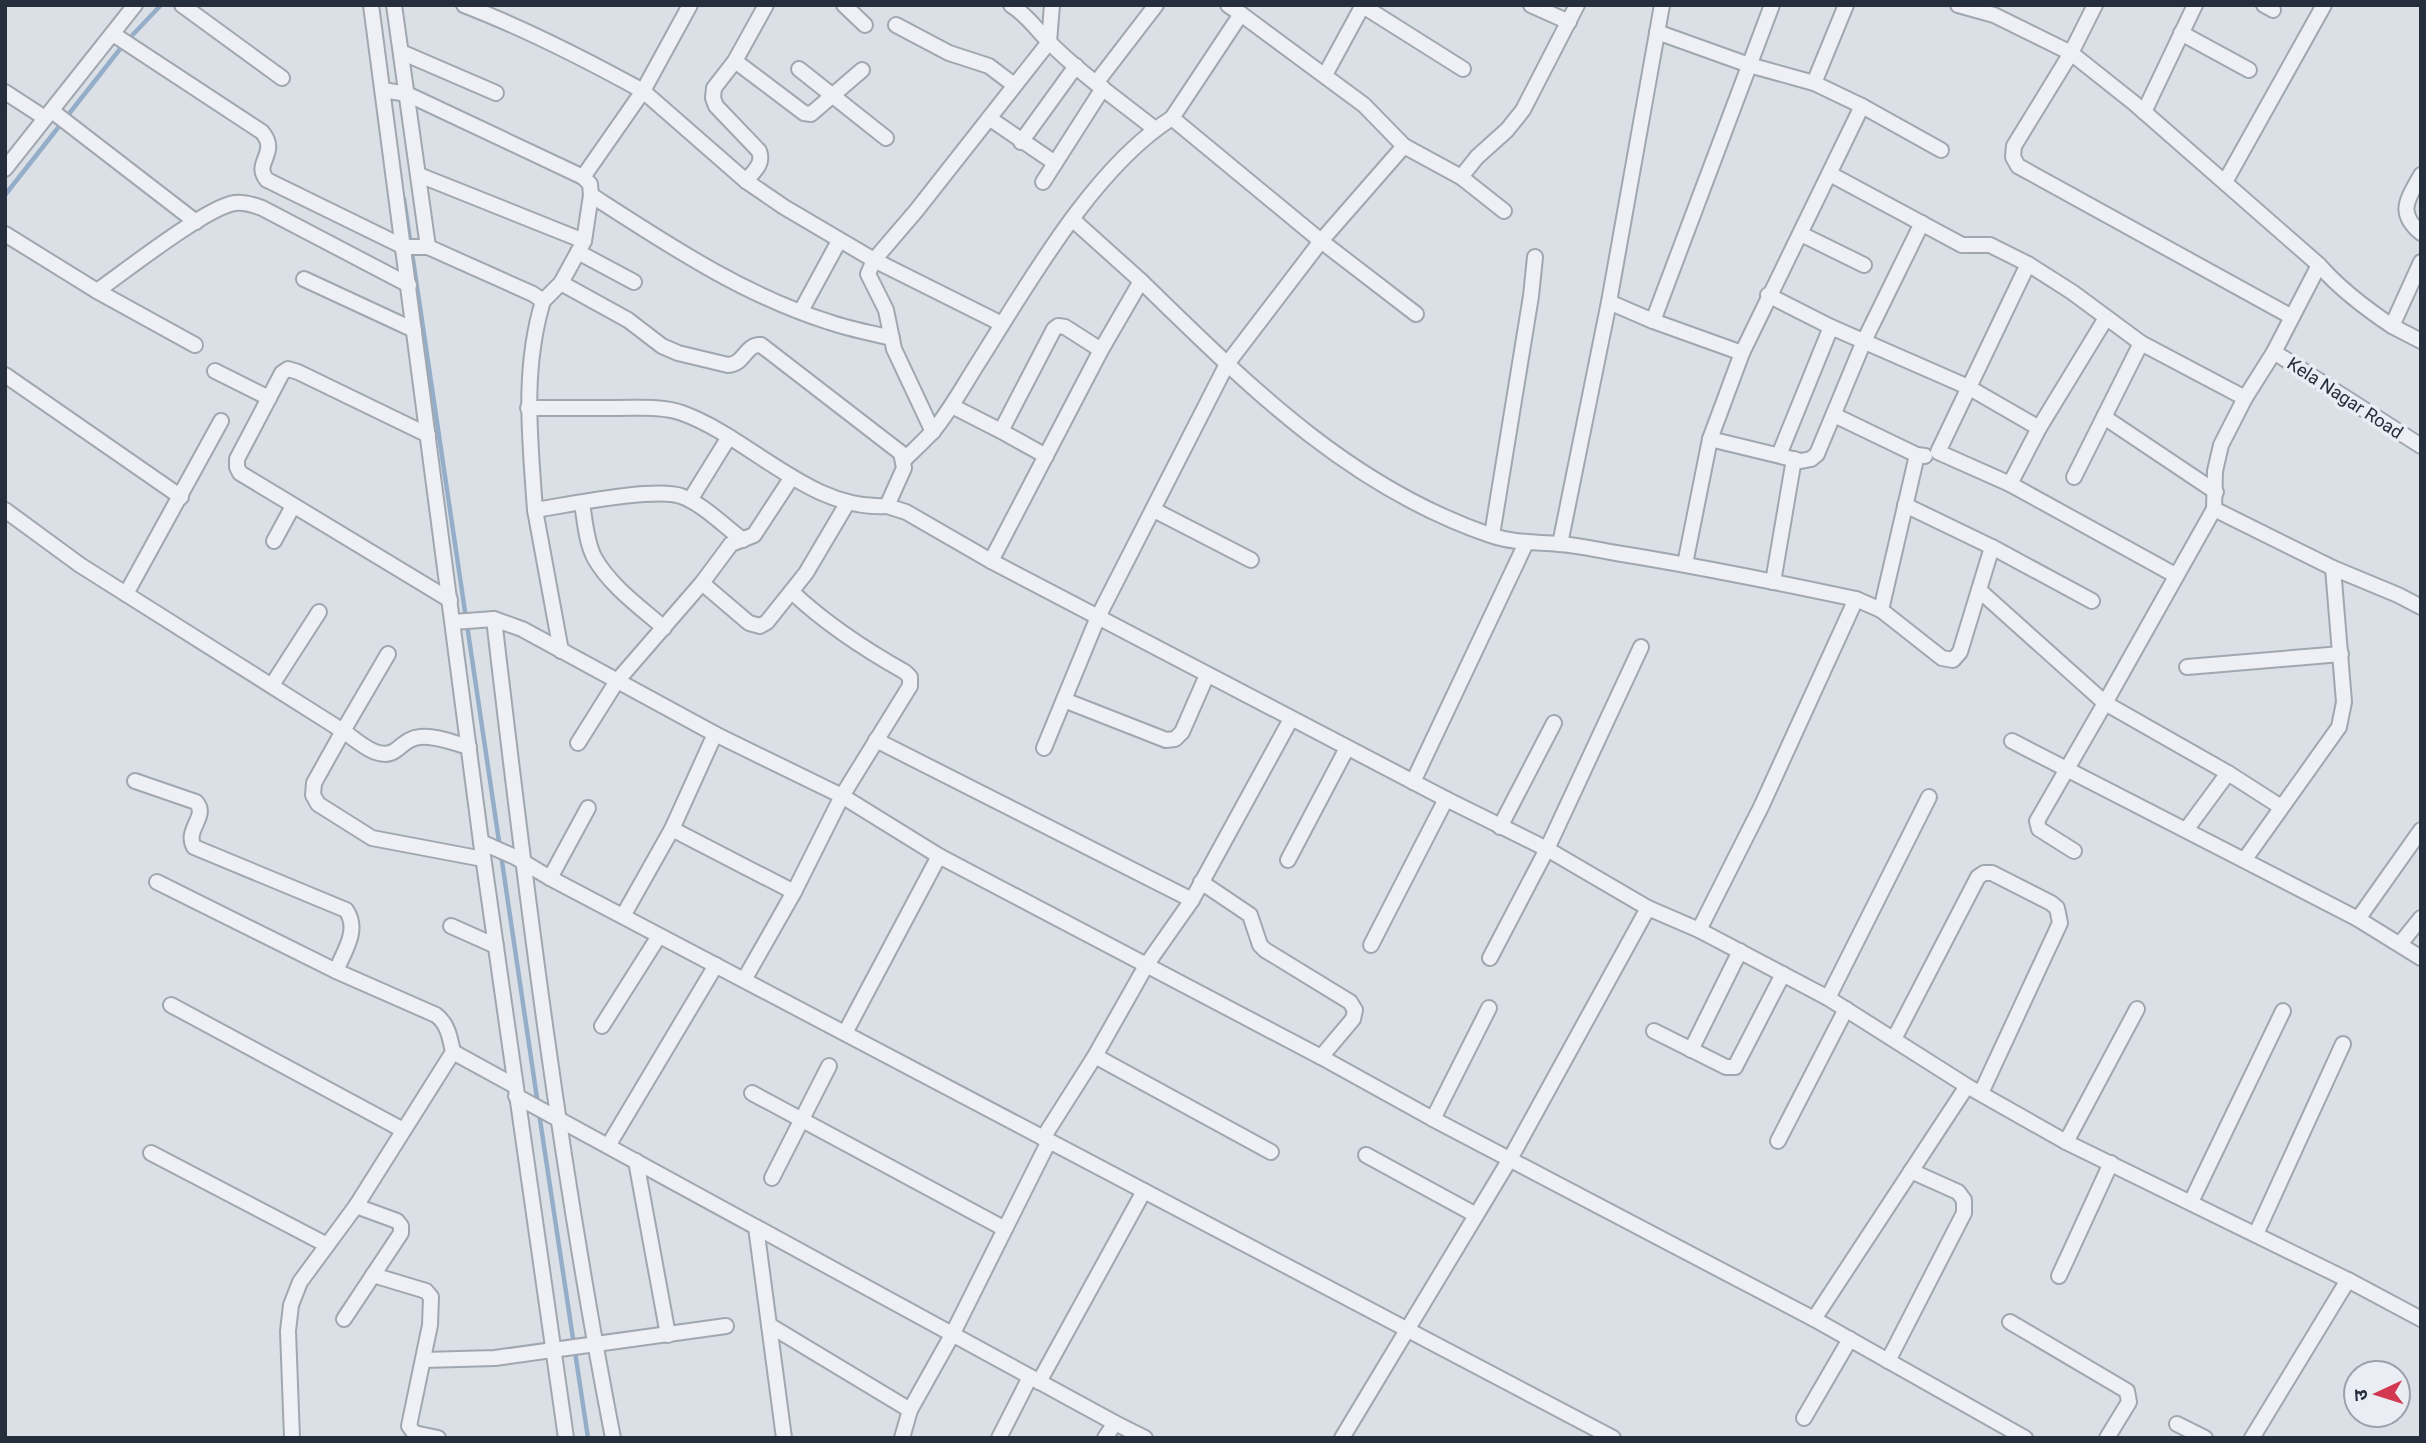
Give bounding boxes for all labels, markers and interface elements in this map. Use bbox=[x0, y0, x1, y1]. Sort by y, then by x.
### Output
street label: Kela Nagar Road bbox=[2284, 352, 2407, 443]
north arrow bbox=[2342, 1359, 2412, 1429]
text: उ bbox=[2349, 1388, 2372, 1402]

